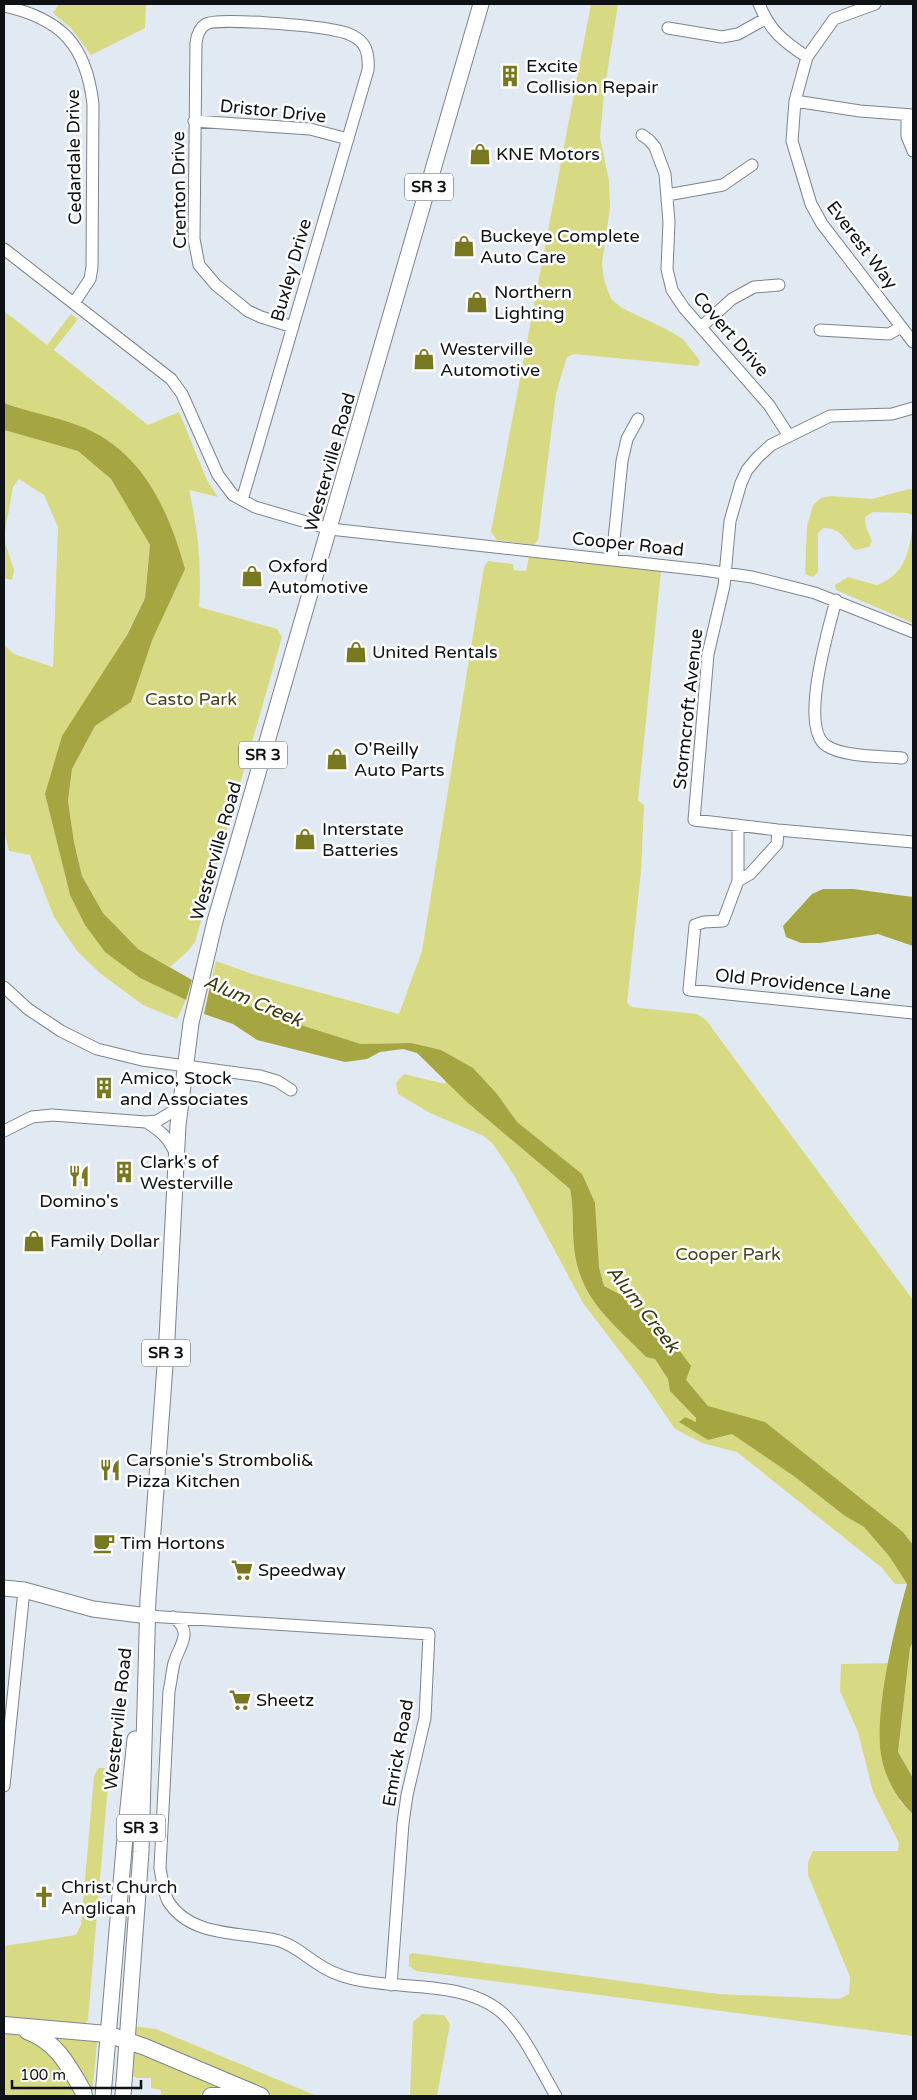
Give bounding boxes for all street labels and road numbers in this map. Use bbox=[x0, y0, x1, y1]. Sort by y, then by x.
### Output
street label: Cedardale Drive bbox=[62, 89, 86, 225]
street label: Dristor Drive bbox=[219, 94, 327, 128]
street label: Crenton Drive bbox=[167, 131, 191, 249]
road number: SR 3 bbox=[405, 173, 453, 200]
street label: Everest Way bbox=[822, 197, 903, 294]
street label: Buxley Drive bbox=[266, 216, 316, 324]
street label: Covert Drive bbox=[688, 287, 774, 381]
street label: Westerville Road bbox=[300, 390, 360, 534]
street label: Cooper Road bbox=[571, 527, 685, 561]
street label: Stormcroft Avenue bbox=[669, 628, 707, 790]
road number: SR 3 bbox=[239, 742, 287, 768]
street label: Westerville Road bbox=[186, 779, 246, 923]
street label: Old Providence Lane bbox=[714, 964, 892, 1004]
road number: SR 3 bbox=[142, 1340, 190, 1366]
street label: Westerville Road bbox=[100, 1647, 136, 1791]
street label: Emrick Road bbox=[378, 1698, 418, 1808]
road number: SR 3 bbox=[117, 1815, 165, 1842]

